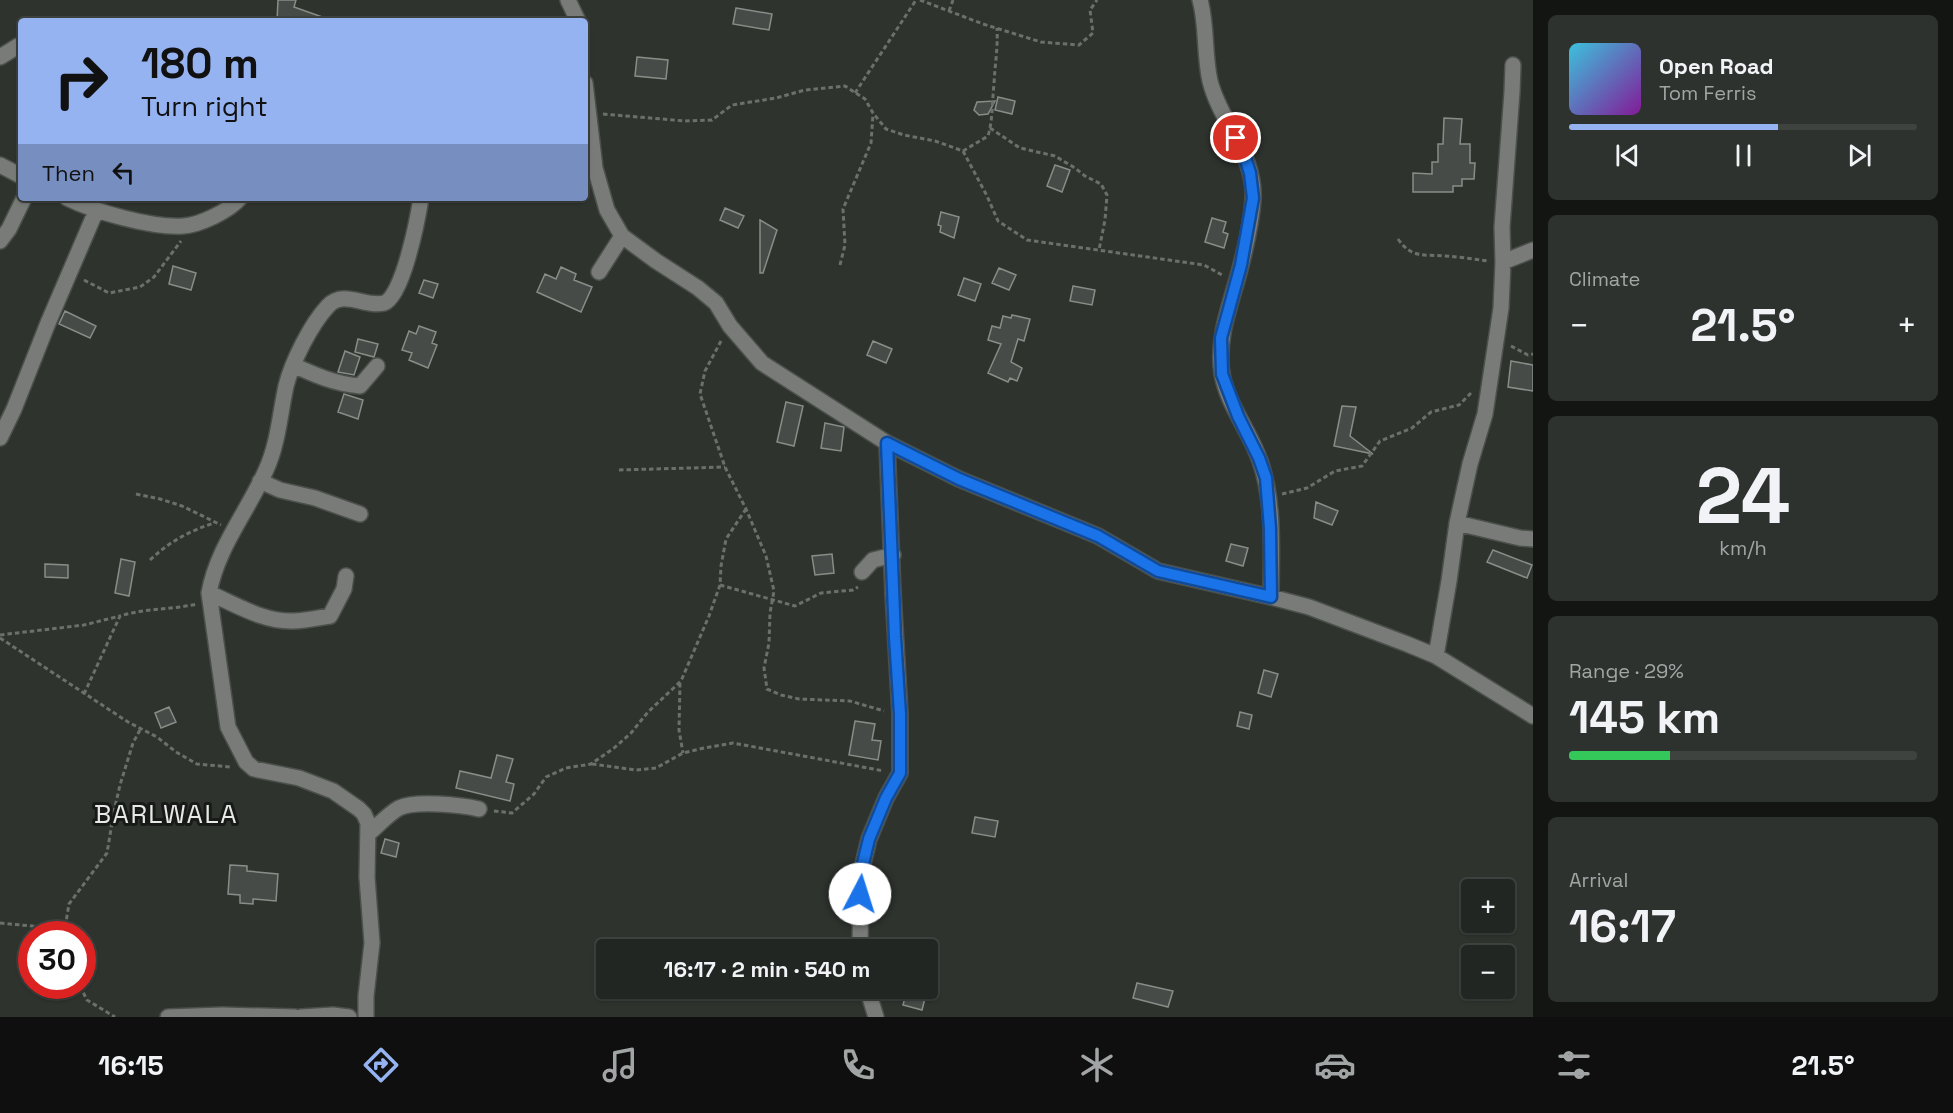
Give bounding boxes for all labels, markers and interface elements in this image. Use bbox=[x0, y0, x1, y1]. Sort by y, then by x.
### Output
text: 180 m bbox=[141, 37, 259, 90]
icon: right bbox=[42, 42, 120, 120]
text: Open Road bbox=[1659, 52, 1774, 80]
text: Tom Ferris bbox=[1659, 80, 1757, 106]
text: Turn right bbox=[141, 89, 268, 124]
pin bbox=[1210, 112, 1261, 163]
icon: arrive bbox=[1219, 121, 1252, 154]
icon: previous bbox=[1611, 139, 1644, 172]
icon: pause bbox=[1727, 139, 1760, 172]
icon: next bbox=[1843, 139, 1876, 172]
icon: left bbox=[107, 156, 140, 189]
text: Then bbox=[42, 159, 95, 187]
text: Climate bbox=[1569, 266, 1640, 292]
text: 21.5° bbox=[1690, 297, 1796, 354]
text: − bbox=[1569, 305, 1589, 347]
text: + bbox=[1897, 305, 1917, 347]
text: 24 bbox=[1696, 446, 1790, 546]
text: km/h bbox=[1719, 535, 1767, 561]
text: Range · 29% bbox=[1569, 658, 1684, 684]
text: 145 km bbox=[1569, 689, 1720, 746]
district label: BARLWALA bbox=[94, 797, 238, 831]
position arrow bbox=[828, 862, 892, 926]
text: Arrival bbox=[1569, 867, 1628, 893]
map controls bbox=[1461, 879, 1515, 999]
button: + bbox=[1461, 879, 1515, 933]
text: 16:17 bbox=[1569, 898, 1676, 955]
speed limit sign: 30 bbox=[18, 921, 96, 999]
button: − bbox=[1461, 945, 1515, 999]
text: 16:17 · 2 min · 540 m bbox=[664, 955, 870, 983]
icon: directions bbox=[360, 1044, 402, 1086]
icon: music bbox=[599, 1044, 641, 1086]
icon: phone bbox=[837, 1044, 879, 1086]
icon: climate bbox=[1076, 1044, 1118, 1086]
icon: car bbox=[1314, 1044, 1356, 1086]
icon: filters bbox=[1553, 1044, 1595, 1086]
text: 16:15 bbox=[98, 1048, 164, 1083]
text: 21.5° bbox=[1792, 1048, 1855, 1083]

